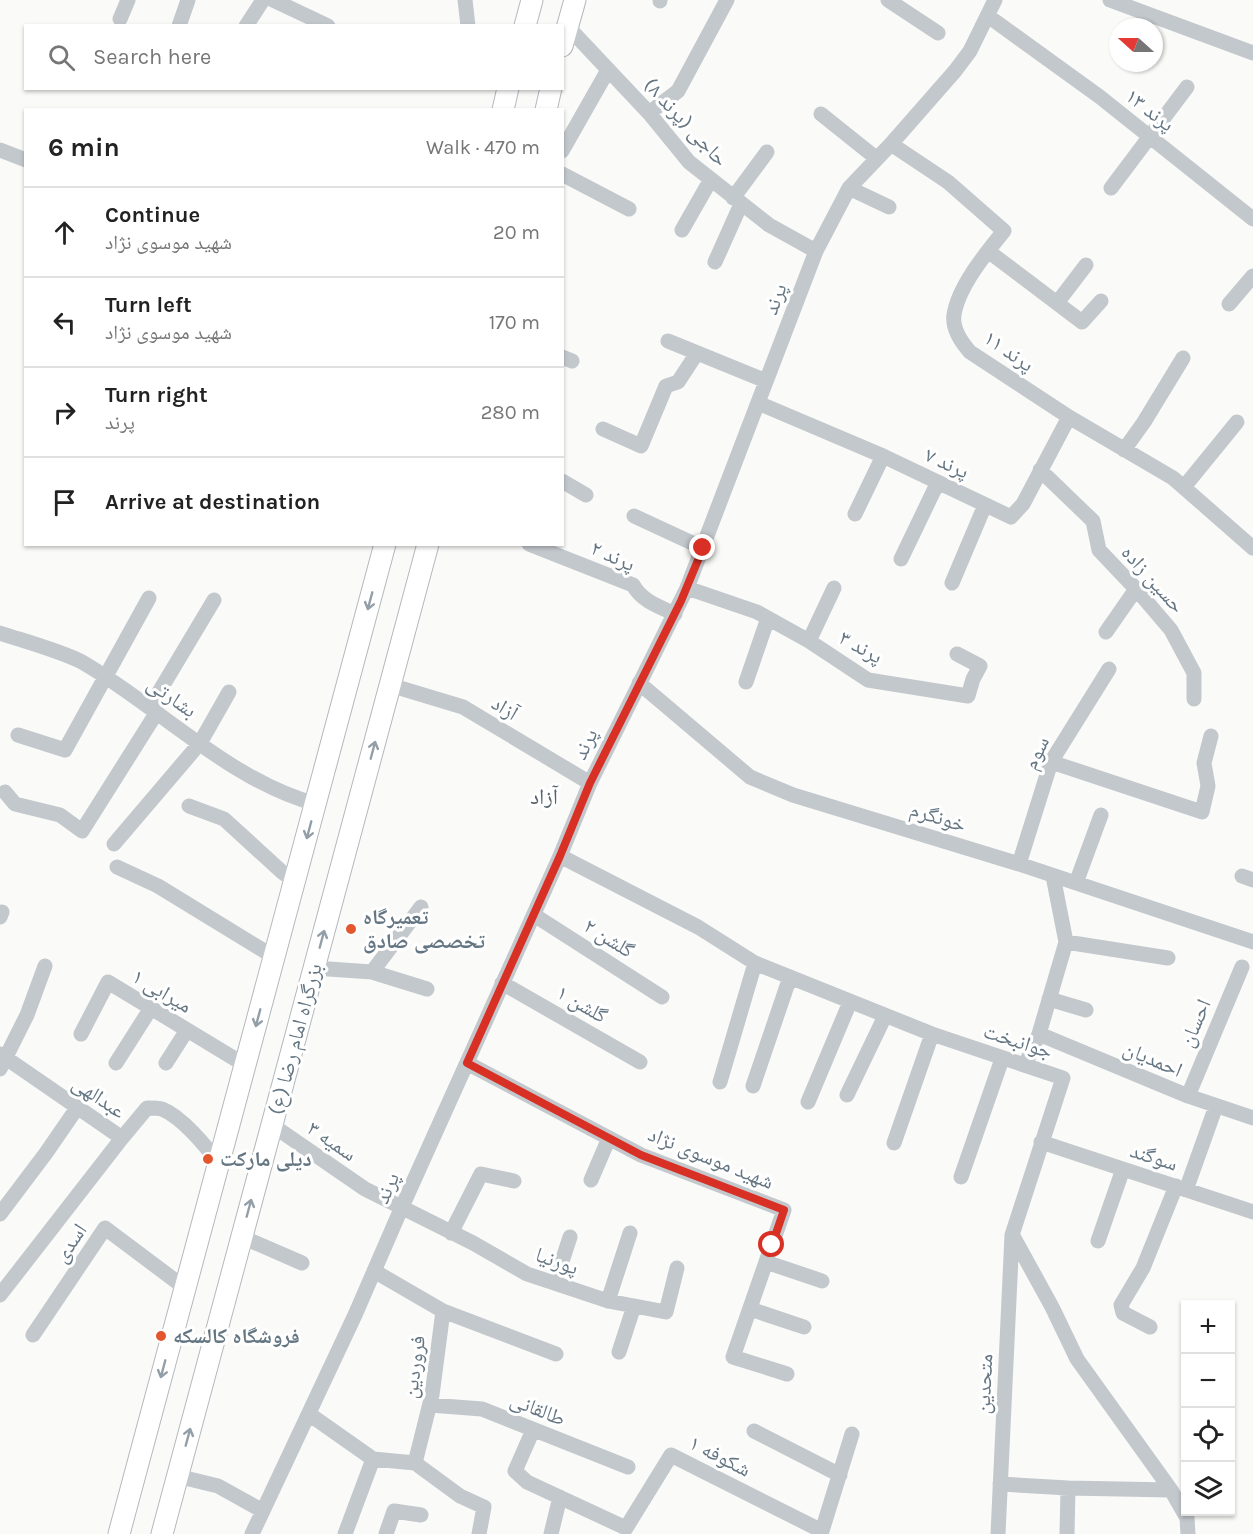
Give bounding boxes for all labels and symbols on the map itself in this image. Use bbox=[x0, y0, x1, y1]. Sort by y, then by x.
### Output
north arrow bbox=[1109, 18, 1163, 72]
street label: حاجی (پرند ۸) bbox=[638, 73, 733, 172]
street label: پرند ۱۳ bbox=[1121, 84, 1179, 137]
street label: پرند bbox=[758, 280, 792, 318]
street label: پرند ۱۱ bbox=[979, 325, 1039, 377]
street label: پرند ۷ bbox=[921, 442, 973, 484]
route end bbox=[689, 534, 715, 560]
street label: پرند ۲ bbox=[587, 536, 639, 576]
street label: حسین زاده bbox=[1116, 540, 1190, 618]
one-way arrow bbox=[364, 591, 375, 610]
street label: پرند ۳ bbox=[835, 625, 887, 669]
street label: بشارتی bbox=[142, 671, 201, 723]
street label: آزاد bbox=[487, 691, 523, 726]
street label: پرند bbox=[567, 725, 603, 763]
street label: سوم bbox=[1018, 733, 1056, 774]
one-way arrow bbox=[368, 741, 379, 760]
district label: آزاد bbox=[530, 784, 558, 810]
street label: خونگرم bbox=[906, 797, 969, 839]
one-way arrow bbox=[302, 820, 314, 839]
place label: تعمیرگاه تخصصی صادق bbox=[363, 905, 485, 954]
street label: گلشن ۲ bbox=[579, 913, 639, 964]
marker: تعمیرگاه تخصصی صادق bbox=[344, 922, 358, 936]
one-way arrow bbox=[317, 930, 328, 949]
street label: بزرگراه امام رضا (ع) bbox=[263, 961, 329, 1118]
street label: میرابی ۱ bbox=[127, 964, 196, 1019]
street label: گلشن ۱ bbox=[552, 980, 612, 1029]
street label: احسان bbox=[1174, 995, 1216, 1051]
one-way arrow bbox=[252, 1008, 263, 1027]
street label: جوانبخت bbox=[980, 1019, 1056, 1063]
street label: احمدیان bbox=[1120, 1036, 1186, 1082]
street label: عبدالهی bbox=[67, 1071, 130, 1124]
street label: سمیه ۳ bbox=[303, 1116, 361, 1166]
street label: شهید موسوی نژاد bbox=[645, 1122, 777, 1194]
street label: سوگند bbox=[1127, 1138, 1181, 1176]
place label: دیلی مارکت bbox=[220, 1147, 312, 1172]
marker: دیلی مارکت bbox=[201, 1152, 215, 1166]
street label: پرند bbox=[370, 1169, 405, 1207]
one-way arrow bbox=[244, 1199, 256, 1218]
street label: اسدی bbox=[48, 1219, 92, 1267]
route start bbox=[758, 1231, 784, 1257]
street label: پورنیا bbox=[532, 1242, 582, 1280]
place label: فروشگاه کالسکه bbox=[173, 1324, 300, 1348]
marker: فروشگاه کالسکه bbox=[154, 1329, 168, 1343]
street label: فروردین bbox=[398, 1334, 431, 1400]
street label: متحدین bbox=[970, 1353, 999, 1415]
one-way arrow bbox=[157, 1359, 169, 1378]
street label: طالقانی bbox=[507, 1387, 569, 1432]
one-way arrow bbox=[183, 1428, 194, 1447]
street label: شکوفه ۱ bbox=[685, 1430, 755, 1482]

